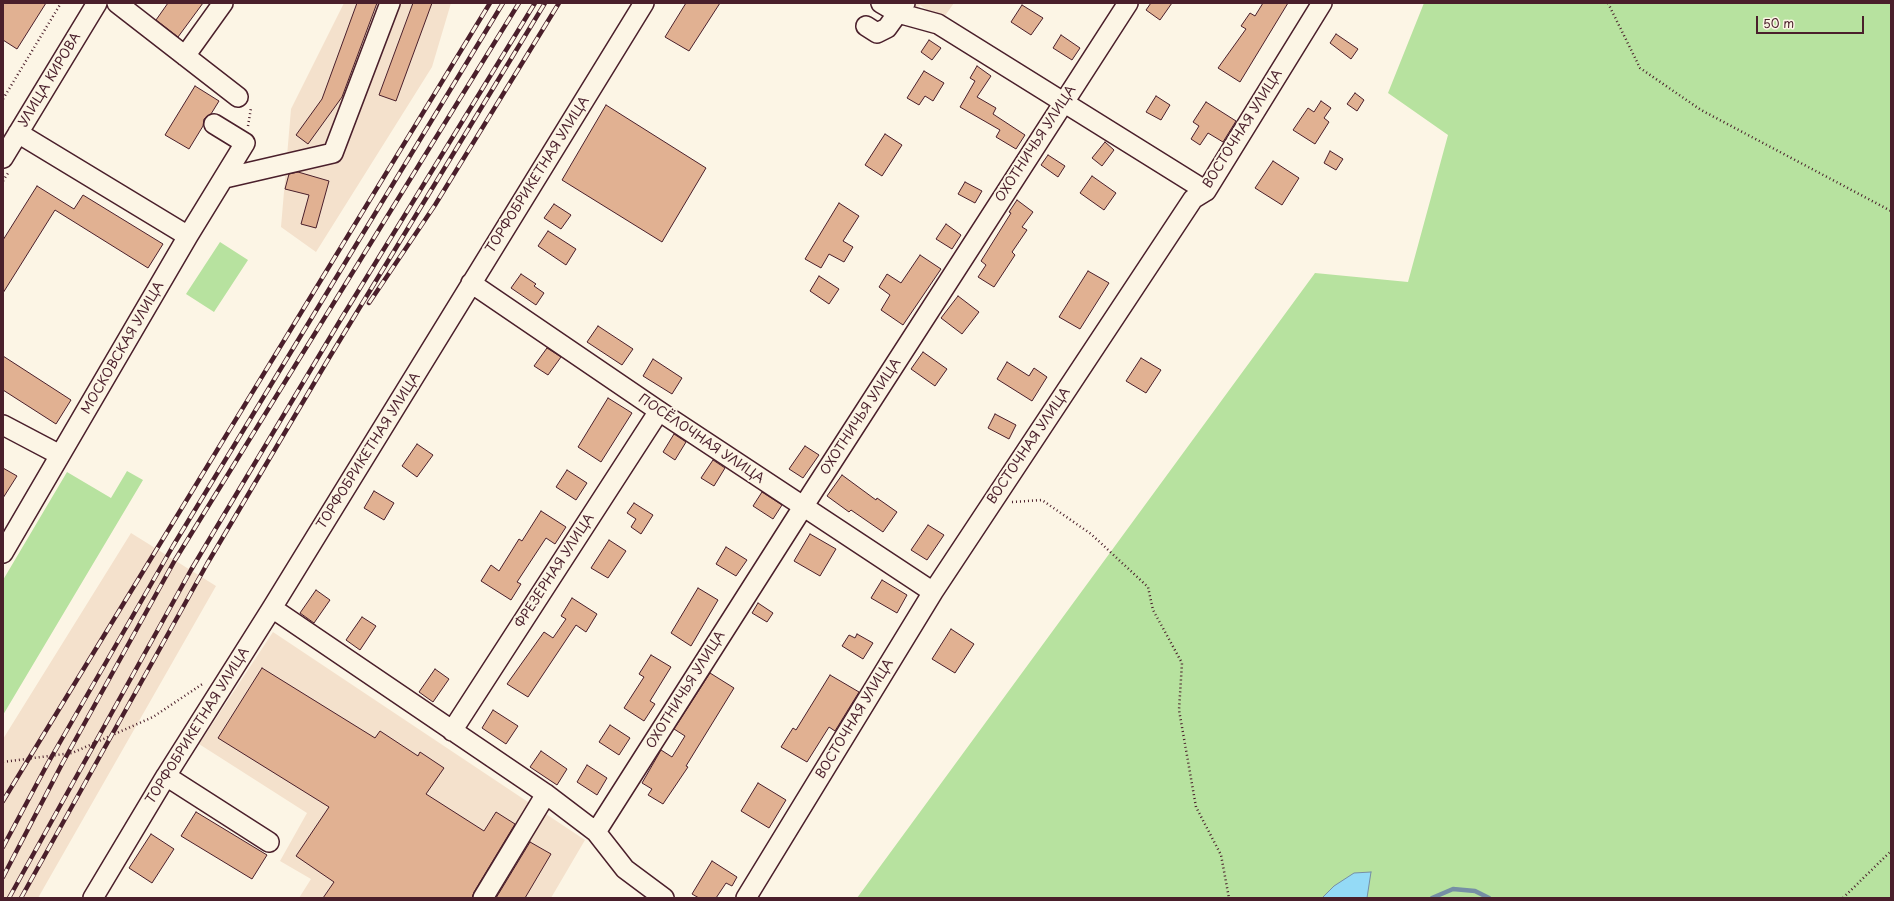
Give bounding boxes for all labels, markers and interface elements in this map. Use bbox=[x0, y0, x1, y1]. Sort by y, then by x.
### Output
scale bar bbox=[1758, 8, 1866, 34]
text: 50 m bbox=[1763, 14, 1794, 32]
street label: УЛИЦА КИРОВА bbox=[16, 30, 84, 130]
street label: ВОСТОЧНАЯ УЛИЦА bbox=[1200, 67, 1286, 191]
street label: ОХОТНИЧЬЯ УЛИЦА bbox=[992, 83, 1080, 205]
street label: ТОРФОБРИКЕТНАЯ УЛИЦА bbox=[483, 94, 593, 256]
street label: МОСКОВСКАЯ УЛИЦА bbox=[79, 279, 167, 417]
street label: ОХОТНИЧЬЯ УЛИЦА bbox=[817, 356, 905, 478]
street label: ТОРФОБРИКЕТНАЯ УЛИЦА bbox=[314, 370, 424, 532]
street label: ВОСТОЧНАЯ УЛИЦА bbox=[984, 385, 1074, 507]
street label: ПОСЁЛОЧНАЯ УЛИЦА bbox=[635, 391, 767, 487]
street label: ФРЕЗЕРНАЯ УЛИЦА bbox=[512, 511, 598, 631]
street label: ОХОТНИЧЬЯ УЛИЦА bbox=[643, 628, 729, 752]
street label: ТОРФОБРИКЕТНАЯ УЛИЦА bbox=[143, 645, 253, 807]
street label: ВОСТОЧНАЯ УЛИЦА bbox=[813, 656, 897, 782]

